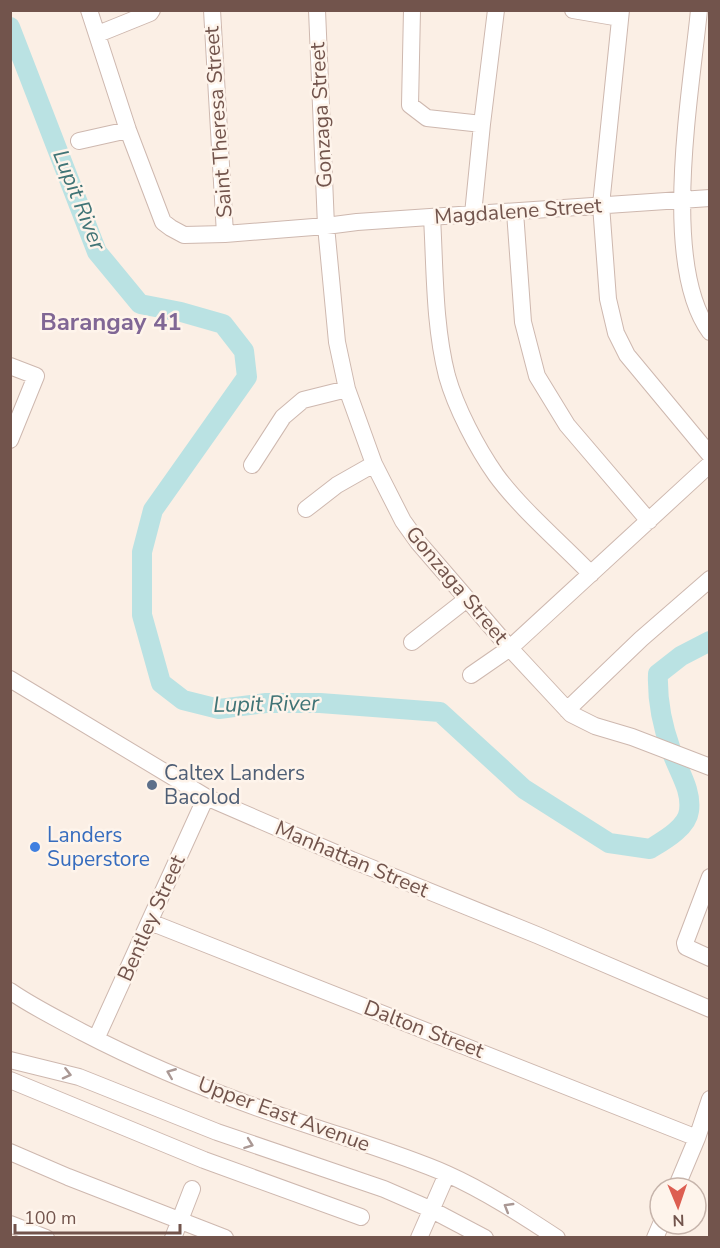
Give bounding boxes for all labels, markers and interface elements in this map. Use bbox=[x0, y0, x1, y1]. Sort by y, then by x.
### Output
street label: Saint Theresa Street bbox=[197, 25, 239, 219]
street label: Gonzaga Street bbox=[303, 41, 339, 189]
water label: Lupit River bbox=[45, 145, 113, 256]
street label: Magdalene Street bbox=[433, 191, 603, 231]
district label: Barangay 41 bbox=[40, 306, 182, 338]
street label: Gonzaga Street bbox=[399, 520, 515, 650]
water label: Lupit River bbox=[213, 688, 320, 720]
place label: Caltex Landers Bacolod bbox=[164, 759, 305, 811]
marker: Caltex Landers Bacolod bbox=[145, 778, 159, 792]
street label: Manhattan Street bbox=[271, 814, 434, 904]
place label: Landers Superstore bbox=[47, 821, 150, 873]
marker: Landers Superstore bbox=[28, 840, 42, 854]
street label: Bentley Street bbox=[111, 850, 192, 985]
street label: Dalton Street bbox=[360, 993, 489, 1065]
one-way arrow bbox=[62, 1067, 72, 1080]
one-way arrow bbox=[166, 1068, 177, 1080]
street label: Upper East Avenue bbox=[194, 1070, 374, 1158]
one-way arrow bbox=[243, 1136, 254, 1149]
north arrow bbox=[648, 1176, 708, 1236]
scale bar bbox=[15, 1197, 180, 1235]
one-way arrow bbox=[504, 1202, 514, 1214]
text: 100 m bbox=[24, 1206, 76, 1230]
text: N bbox=[672, 1209, 685, 1231]

